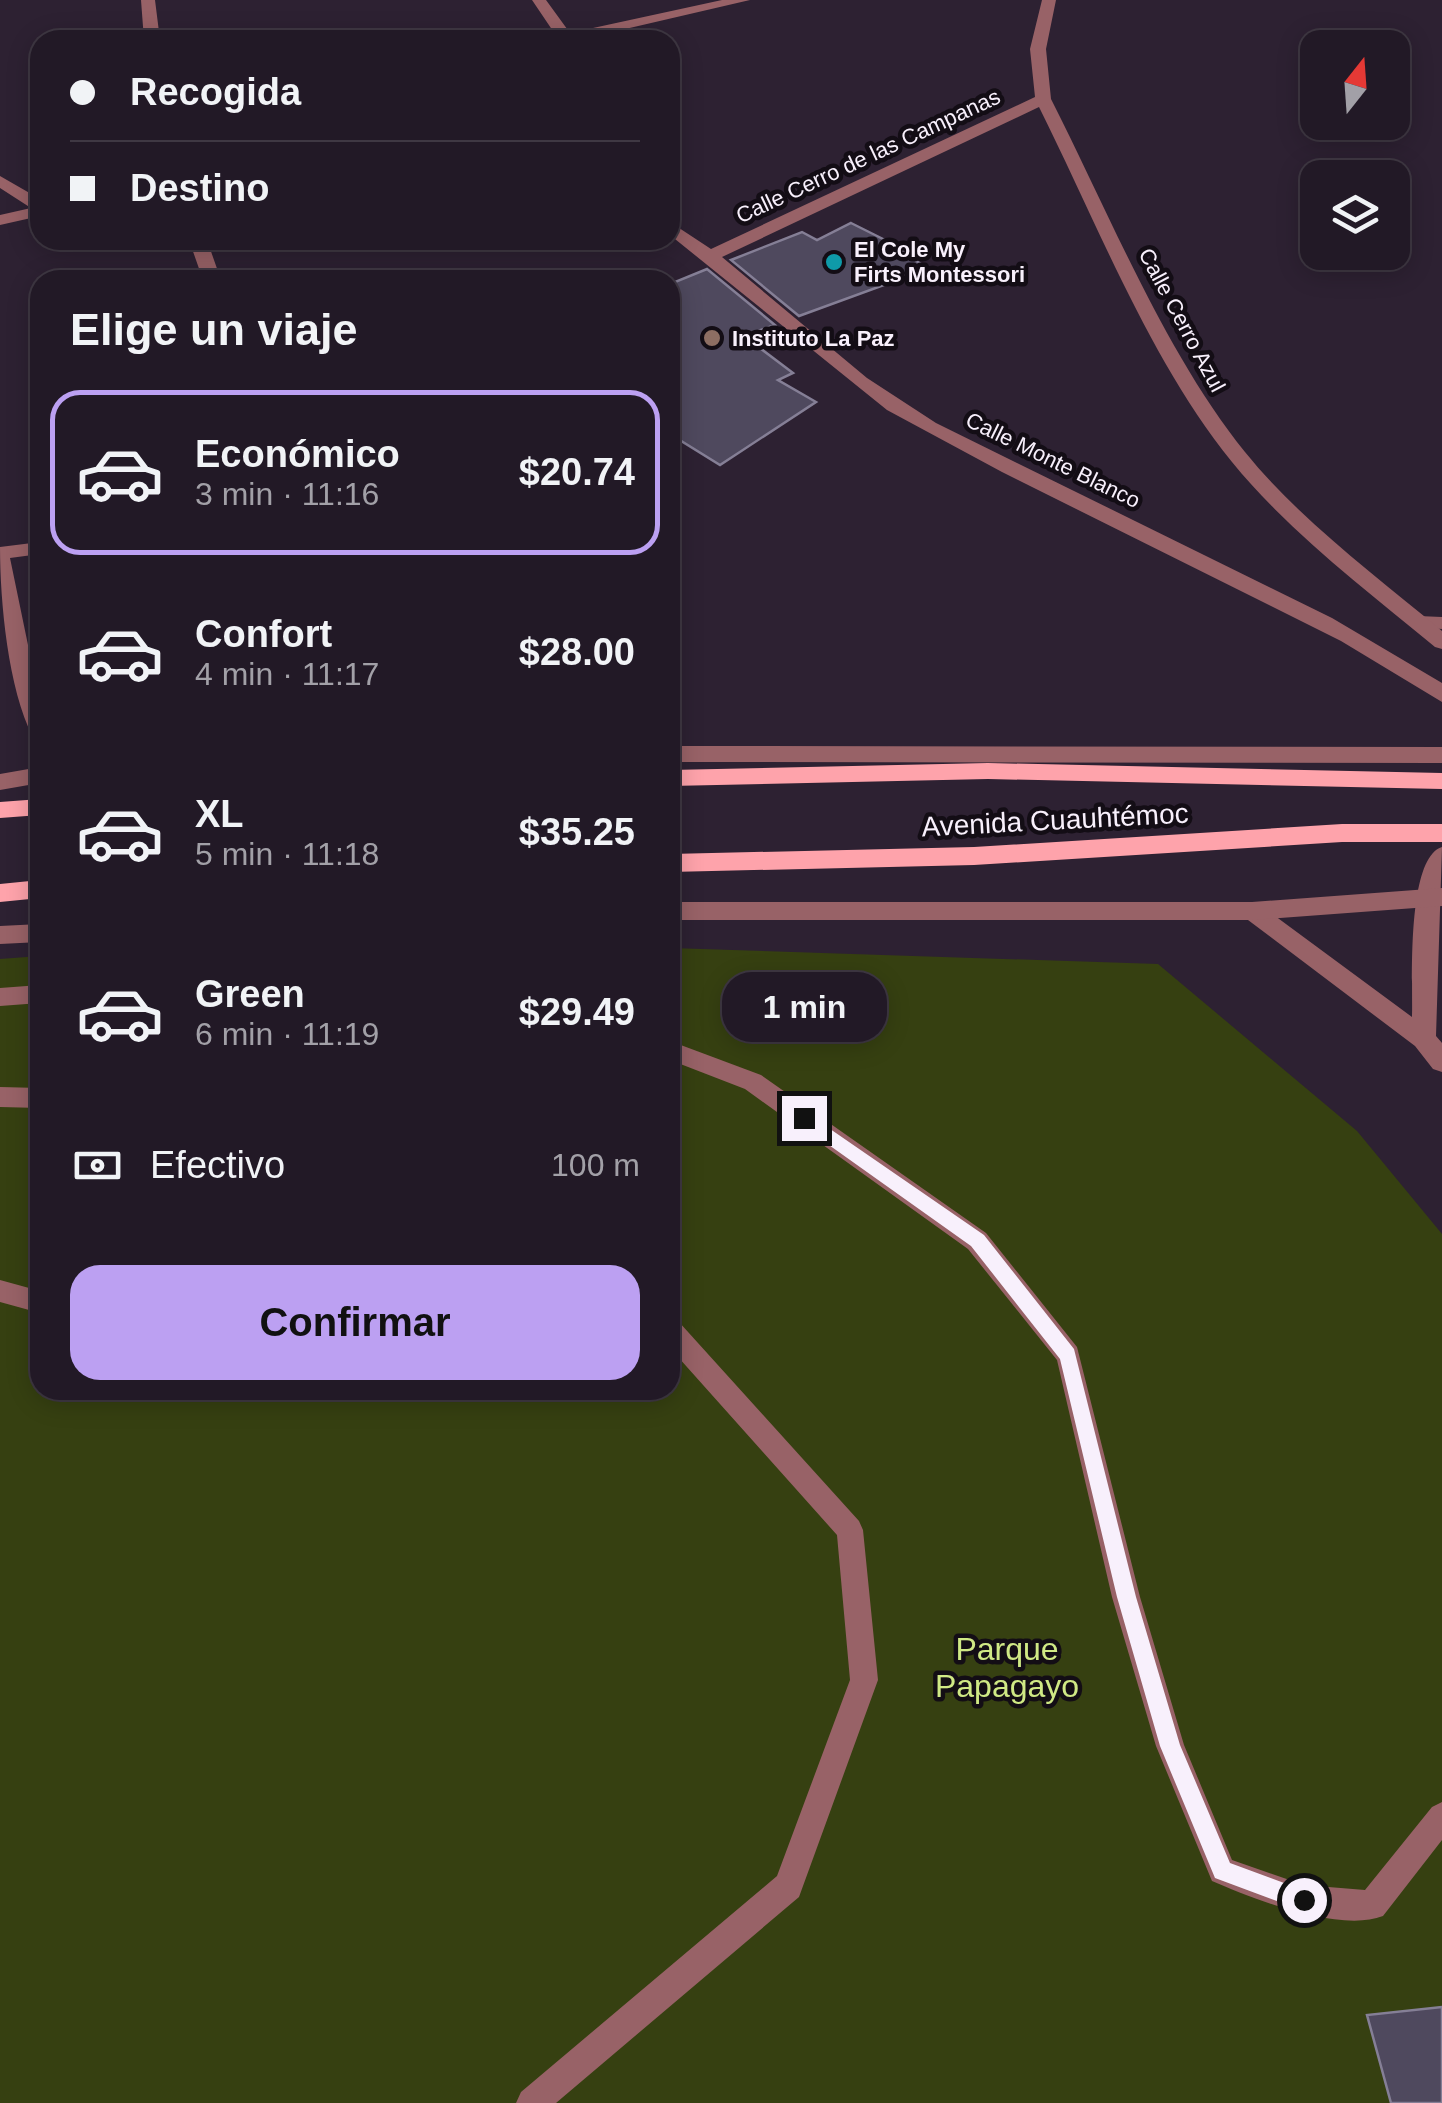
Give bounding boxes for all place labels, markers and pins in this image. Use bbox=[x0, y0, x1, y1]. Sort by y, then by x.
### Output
place label: El Cole My Firts Montessori bbox=[854, 237, 1025, 287]
marker: El Cole My Firts Montessori bbox=[823, 251, 845, 273]
place label: Instituto La Paz bbox=[732, 326, 895, 351]
marker: Instituto La Paz bbox=[701, 327, 723, 349]

